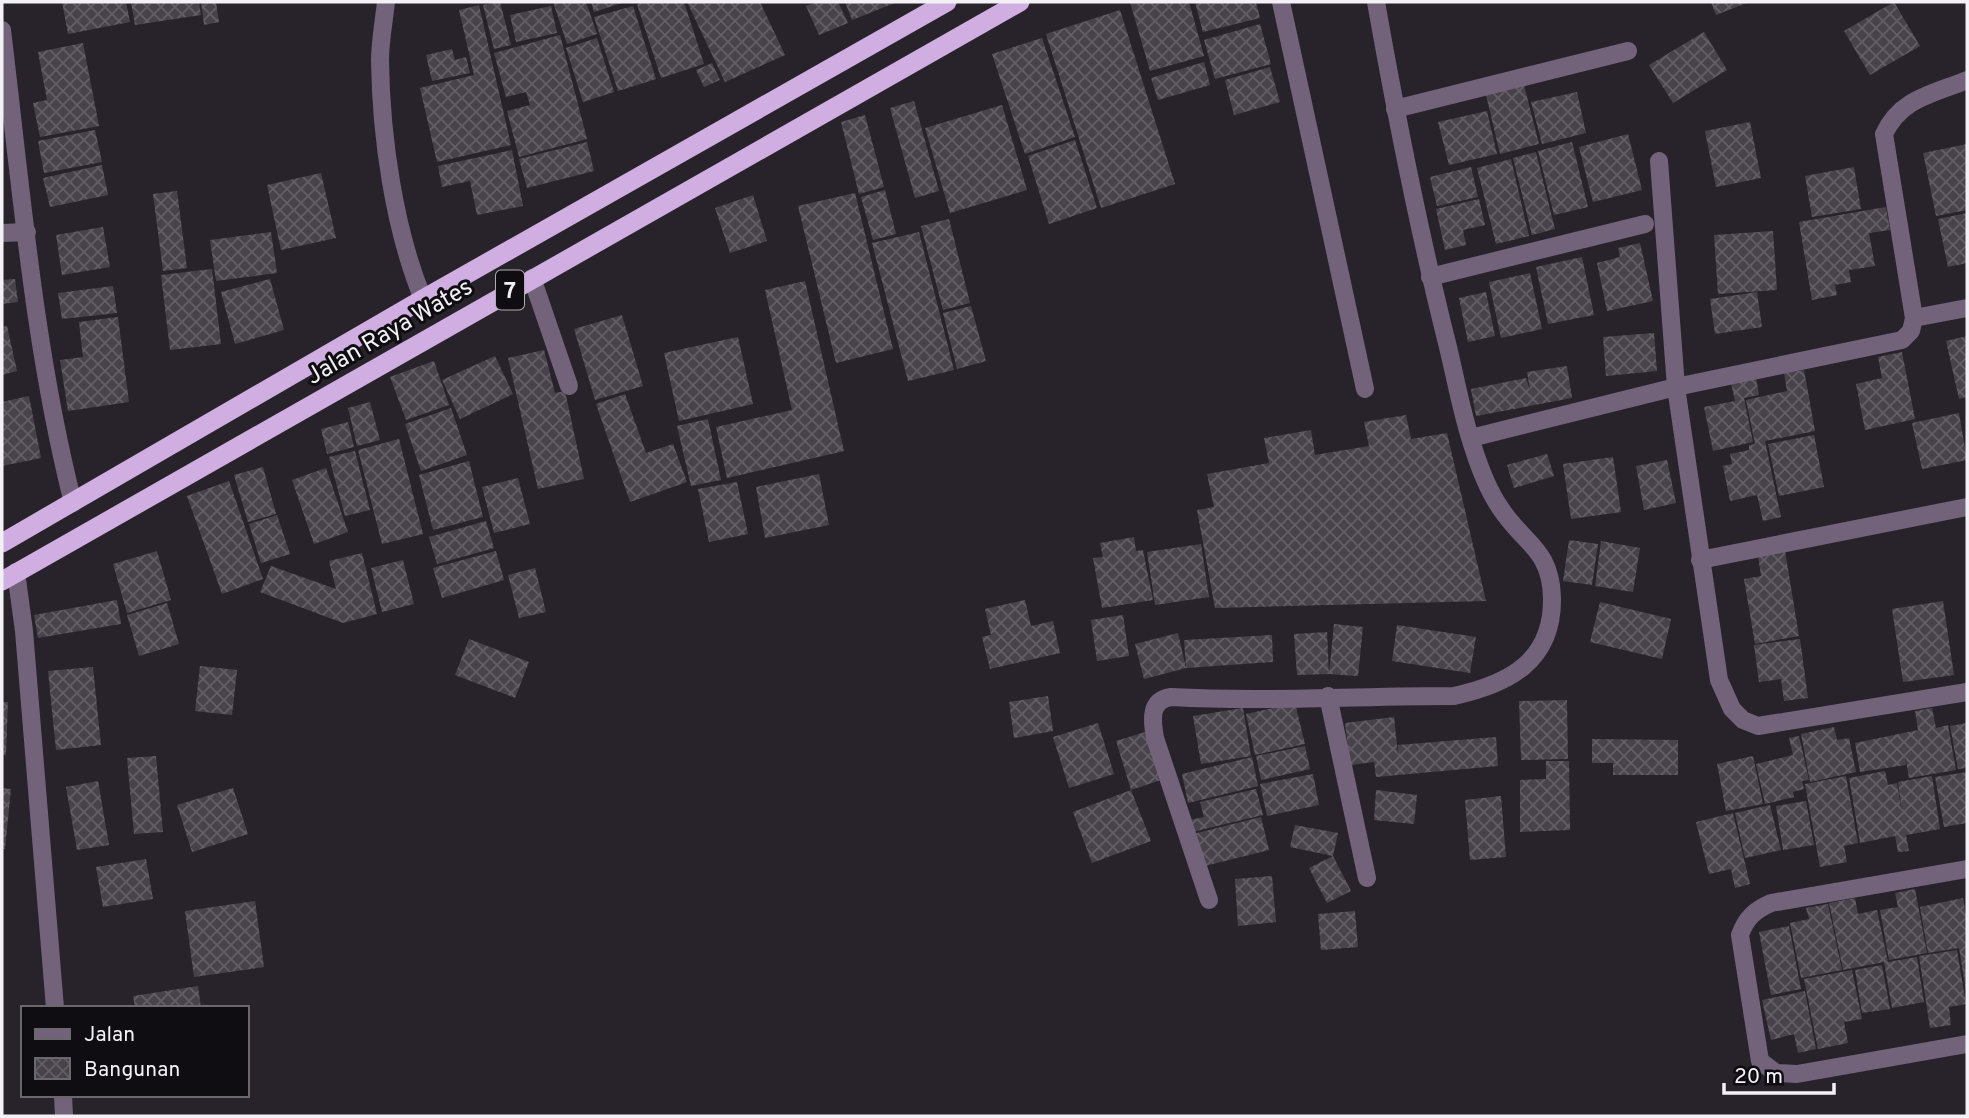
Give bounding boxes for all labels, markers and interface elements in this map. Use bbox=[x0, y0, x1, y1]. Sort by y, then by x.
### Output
road number: 7 bbox=[496, 270, 524, 310]
street label: Jalan Raya Wates bbox=[302, 273, 478, 392]
legend bbox=[21, 1006, 248, 1097]
text: Jalan bbox=[84, 1022, 135, 1049]
scale bar bbox=[1724, 1052, 1834, 1096]
text: Bangunan bbox=[84, 1057, 180, 1084]
text: 20 m bbox=[1734, 1064, 1783, 1091]

